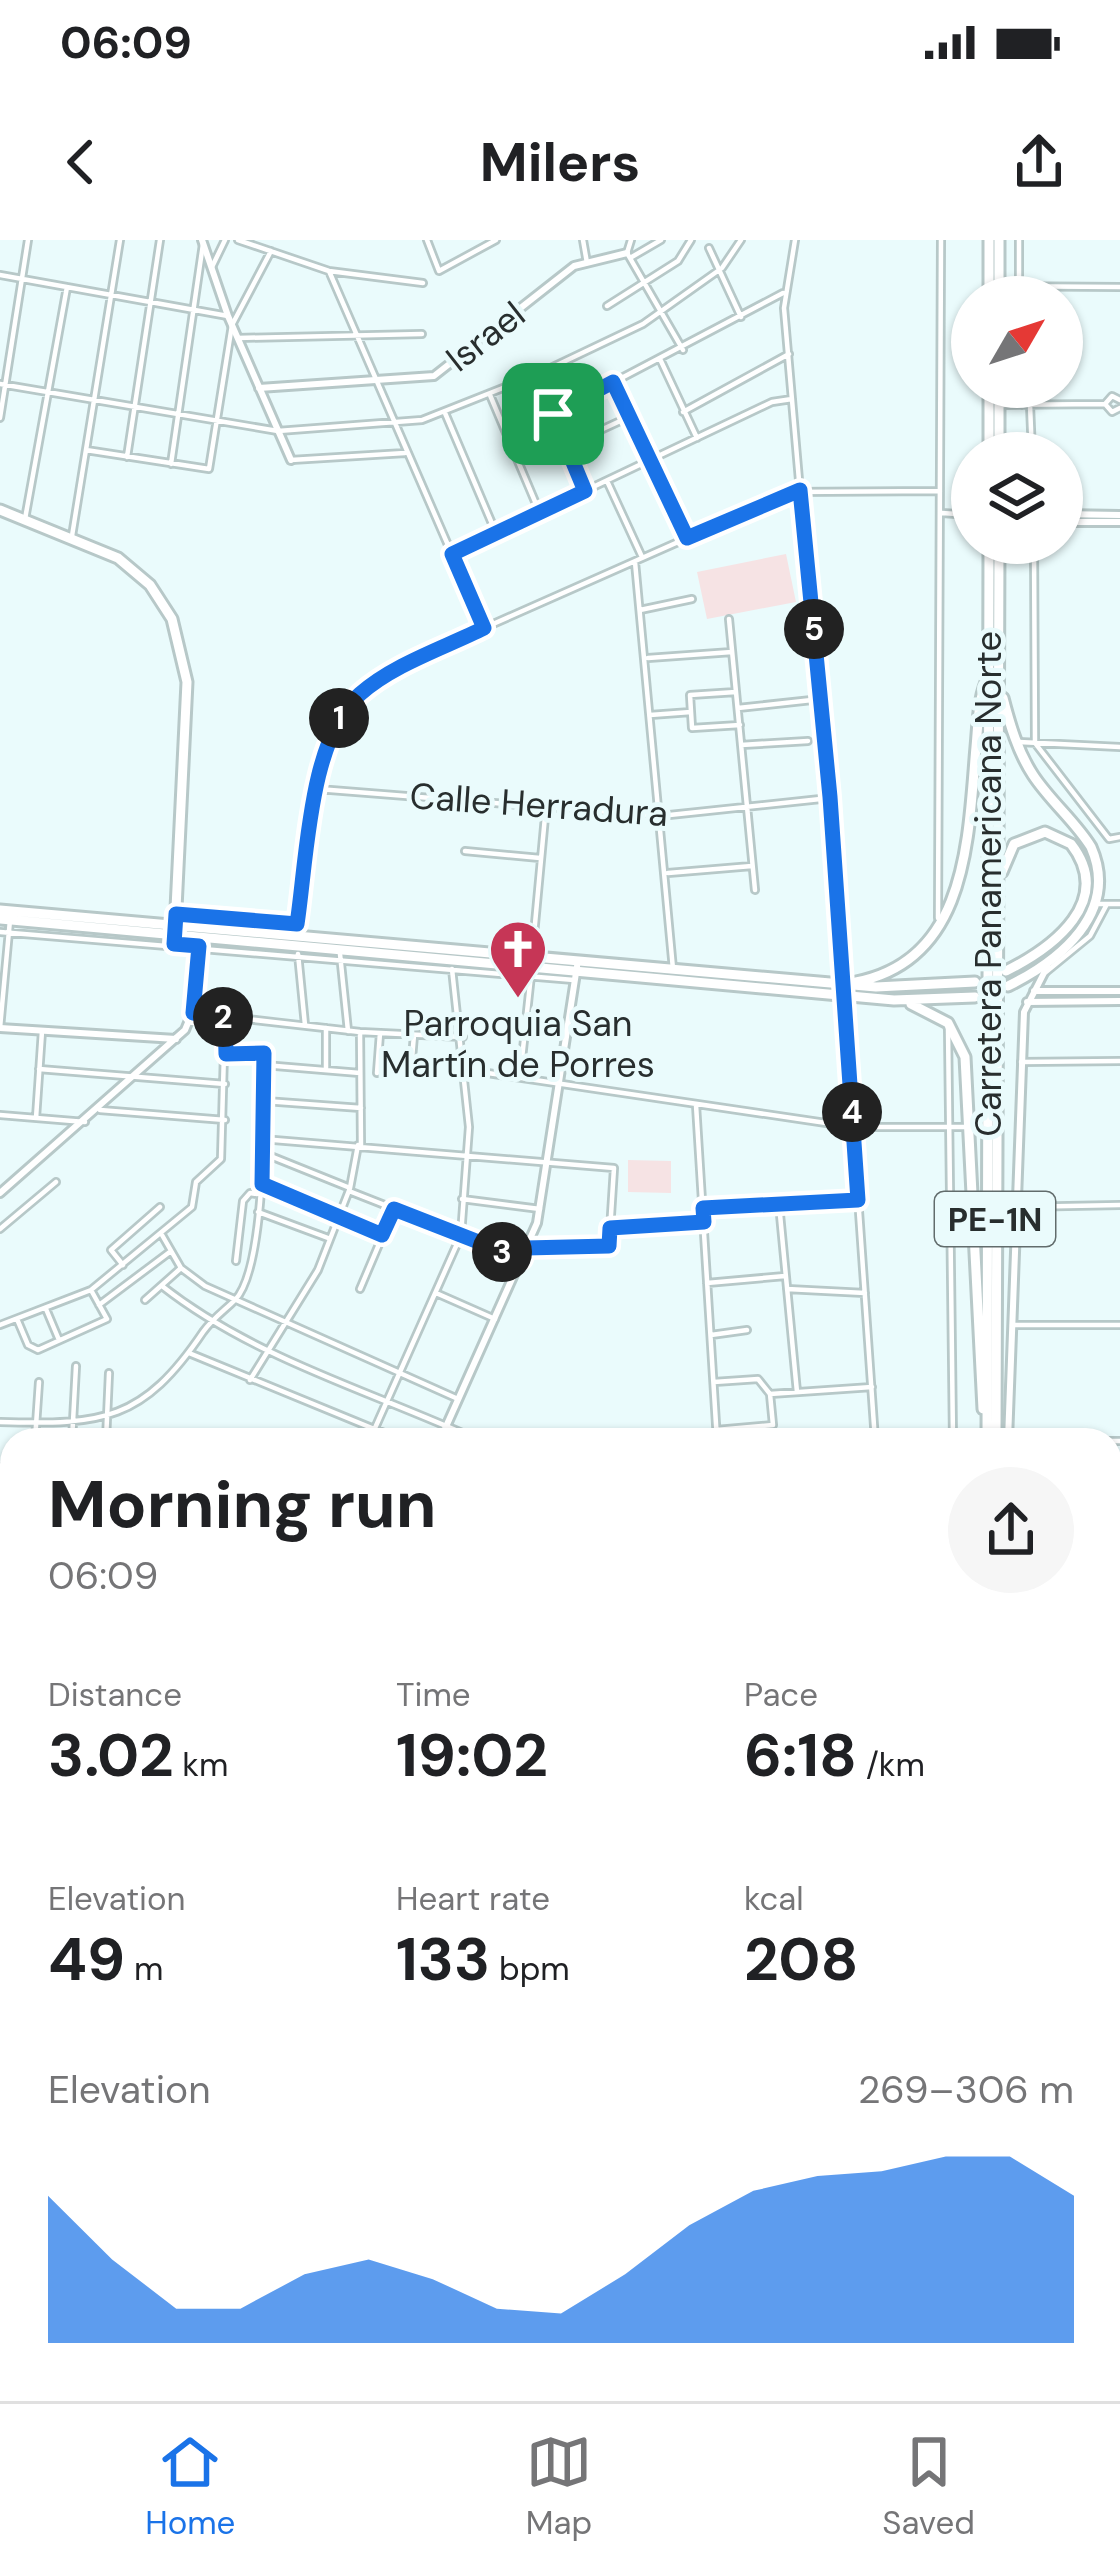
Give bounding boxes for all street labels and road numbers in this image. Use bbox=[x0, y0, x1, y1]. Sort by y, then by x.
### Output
street label: Israel bbox=[436, 291, 534, 382]
street label: Carretera Panamericana Norte bbox=[965, 631, 1012, 1137]
street label: Calle Herradura bbox=[408, 772, 670, 837]
road number: PE-1N bbox=[935, 1192, 1055, 1246]

